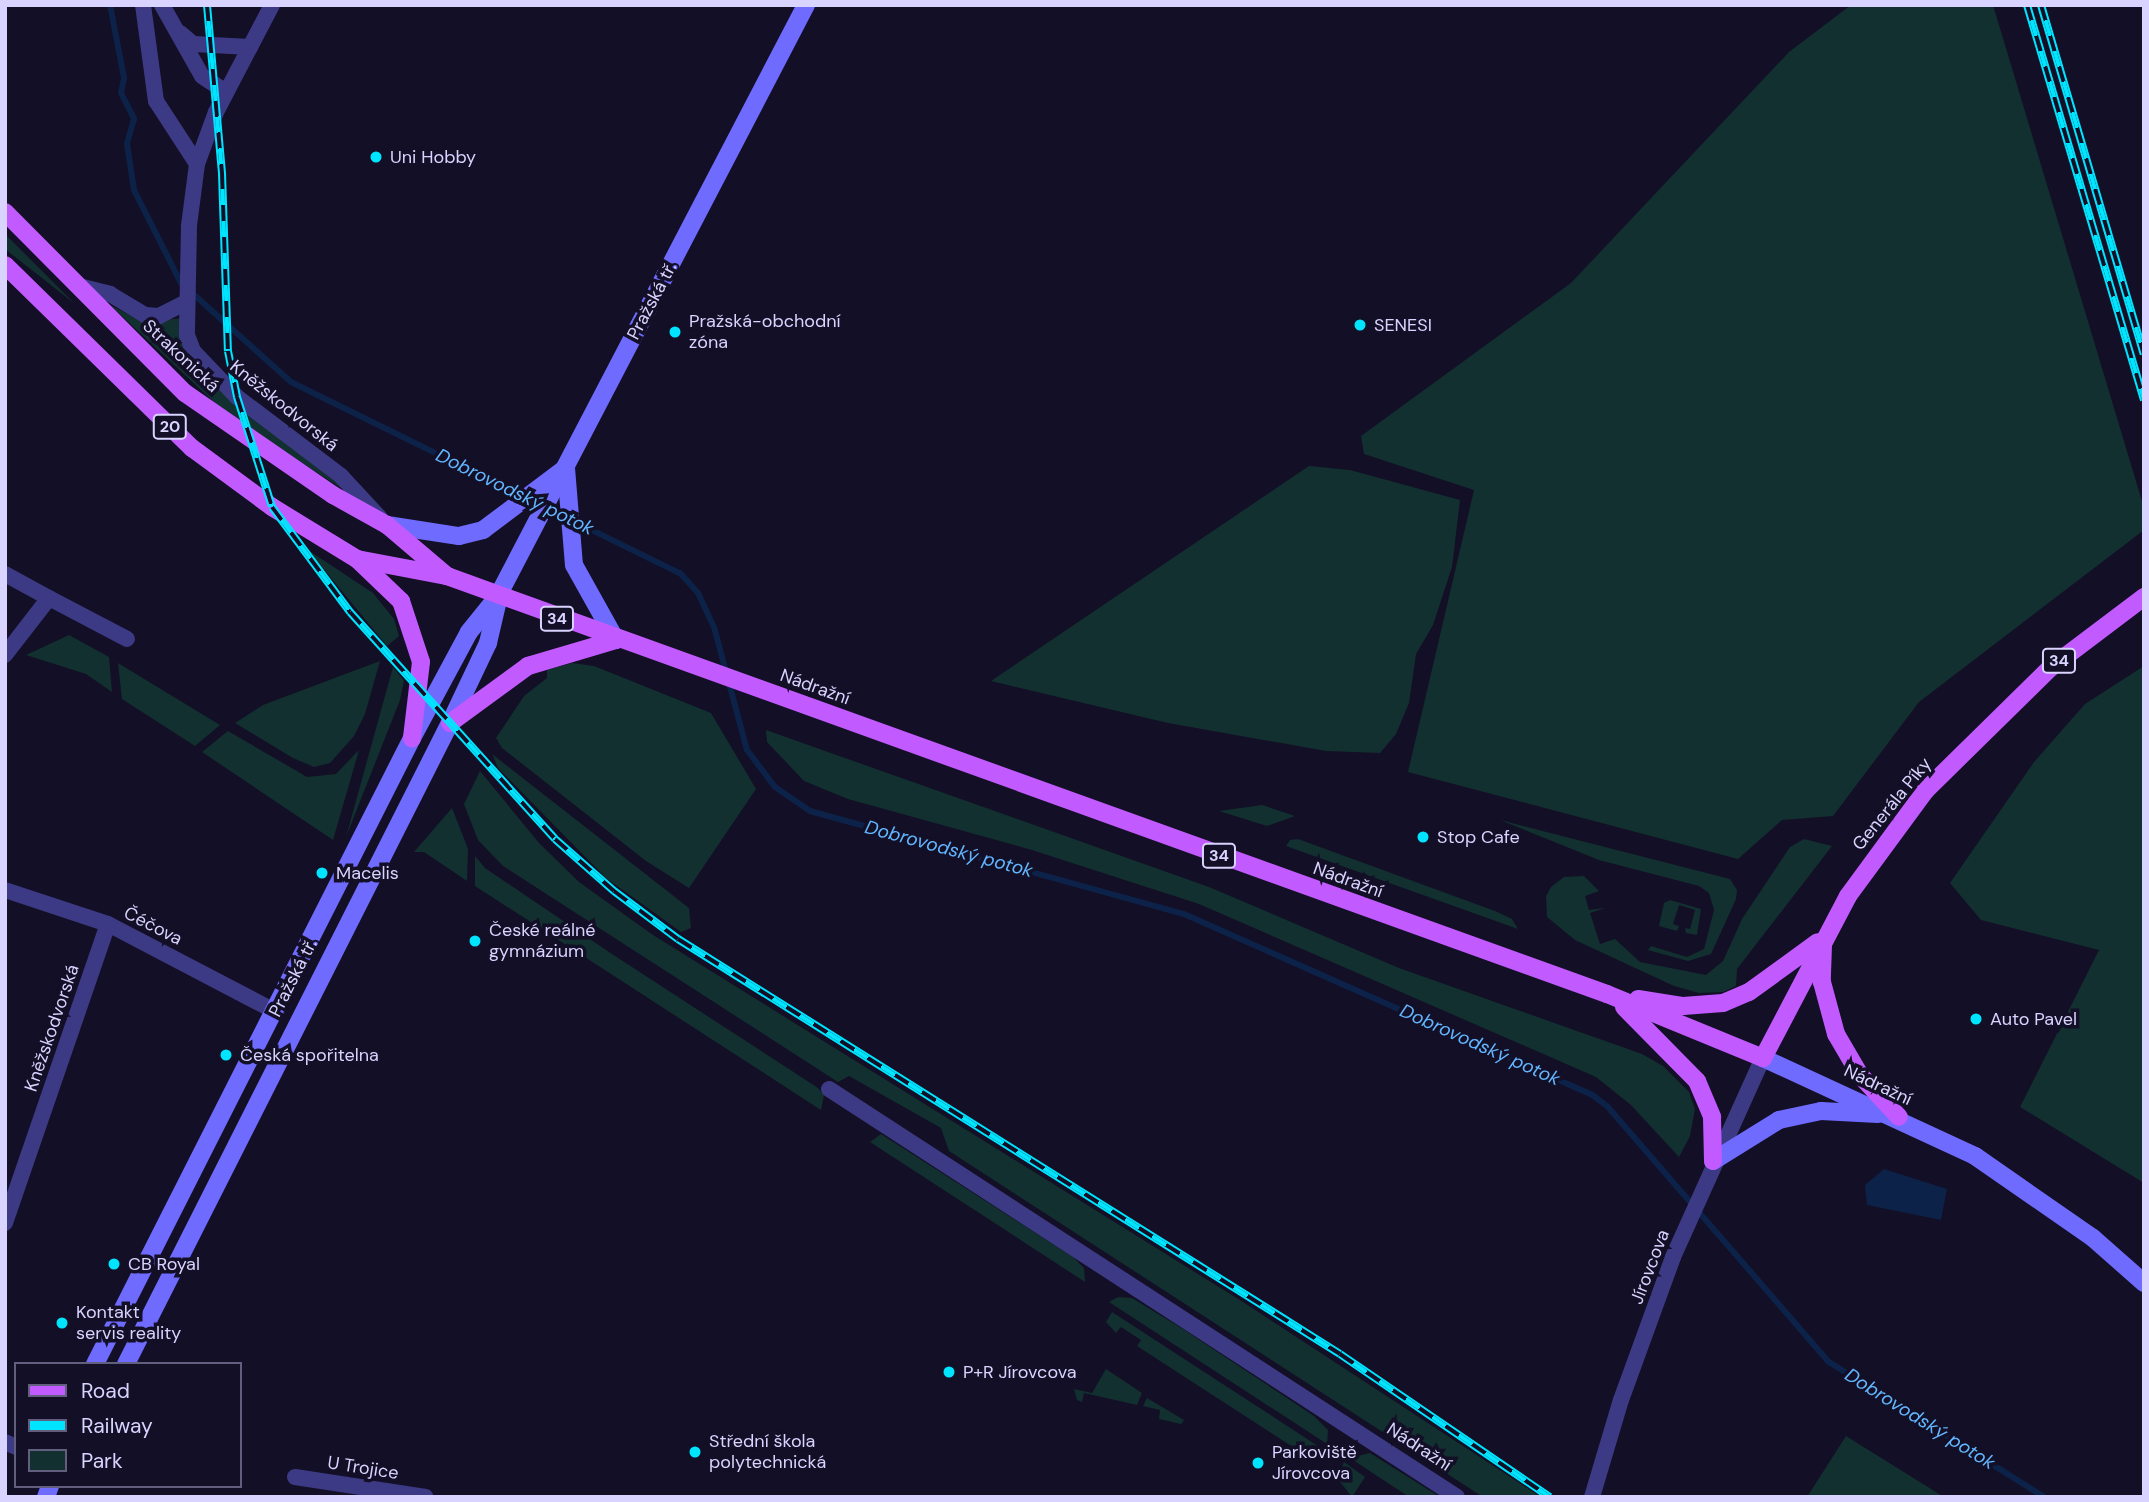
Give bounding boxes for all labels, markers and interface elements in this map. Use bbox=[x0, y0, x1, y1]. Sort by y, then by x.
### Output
place label: Uni Hobby bbox=[390, 146, 476, 168]
marker: Uni Hobby bbox=[368, 149, 384, 165]
street label: Pražská tř. bbox=[623, 259, 681, 343]
place label: Pražská-obchodní zóna bbox=[689, 311, 841, 354]
place label: SENESI bbox=[1374, 314, 1432, 336]
street label: Strakonická bbox=[138, 315, 224, 397]
marker: SENESI bbox=[1352, 317, 1368, 333]
marker: Pražská-obchodní zóna bbox=[667, 324, 683, 340]
street label: Kněžskodvorská bbox=[226, 356, 342, 456]
road number: 20 bbox=[152, 414, 188, 440]
water label: Dobrovodský potok bbox=[432, 444, 598, 540]
road number: 34 bbox=[540, 606, 574, 632]
road number: 34 bbox=[2042, 648, 2076, 674]
street label: Nádražní bbox=[777, 664, 853, 710]
street label: Generála Píky bbox=[1848, 753, 1936, 855]
water label: Dobrovodský potok bbox=[862, 816, 1036, 882]
place label: Stop Cafe bbox=[1437, 826, 1520, 848]
marker: Stop Cafe bbox=[1415, 829, 1431, 845]
road number: 34 bbox=[1202, 844, 1236, 869]
street label: Nádražní bbox=[1310, 857, 1386, 903]
place label: Macelis bbox=[336, 862, 399, 884]
marker: Macelis bbox=[314, 865, 330, 881]
street label: Čéčova bbox=[120, 902, 186, 950]
place label: České reálné gymnázium bbox=[489, 920, 596, 962]
marker: České reálné gymnázium bbox=[467, 933, 483, 949]
street label: Pražská tř. bbox=[264, 936, 322, 1020]
street label: Kněžskodvorská bbox=[20, 962, 84, 1094]
water label: Dobrovodský potok bbox=[1396, 999, 1564, 1091]
place label: Auto Pavel bbox=[1990, 1008, 2077, 1030]
marker: Auto Pavel bbox=[1968, 1011, 1984, 1027]
place label: Česká spořitelna bbox=[240, 1044, 379, 1066]
marker: Česká spořitelna bbox=[218, 1047, 234, 1063]
street label: Nádražní bbox=[1841, 1060, 1915, 1110]
street label: Jírovcova bbox=[1626, 1227, 1674, 1307]
place label: CB Royal bbox=[128, 1253, 200, 1275]
marker: CB Royal bbox=[106, 1256, 122, 1272]
place label: Kontakt servis reality bbox=[76, 1302, 181, 1344]
marker: Kontakt servis reality bbox=[54, 1315, 70, 1331]
place label: P+R Jírovcova bbox=[963, 1361, 1076, 1383]
legend bbox=[14, 1362, 242, 1488]
water label: Dobrovodský potok bbox=[1841, 1363, 1999, 1475]
marker: P+R Jírovcova bbox=[941, 1364, 957, 1380]
text: Road bbox=[81, 1377, 130, 1405]
text: Railway bbox=[81, 1412, 153, 1440]
street label: Nádražní bbox=[1383, 1418, 1455, 1476]
place label: Střední škola polytechnická bbox=[709, 1431, 826, 1474]
place label: Parkoviště Jírovcova bbox=[1272, 1442, 1357, 1484]
marker: Střední škola polytechnická bbox=[687, 1444, 703, 1460]
text: Park bbox=[81, 1447, 122, 1475]
street label: U Trojice bbox=[326, 1452, 400, 1484]
marker: Parkoviště Jírovcova bbox=[1250, 1455, 1266, 1471]

